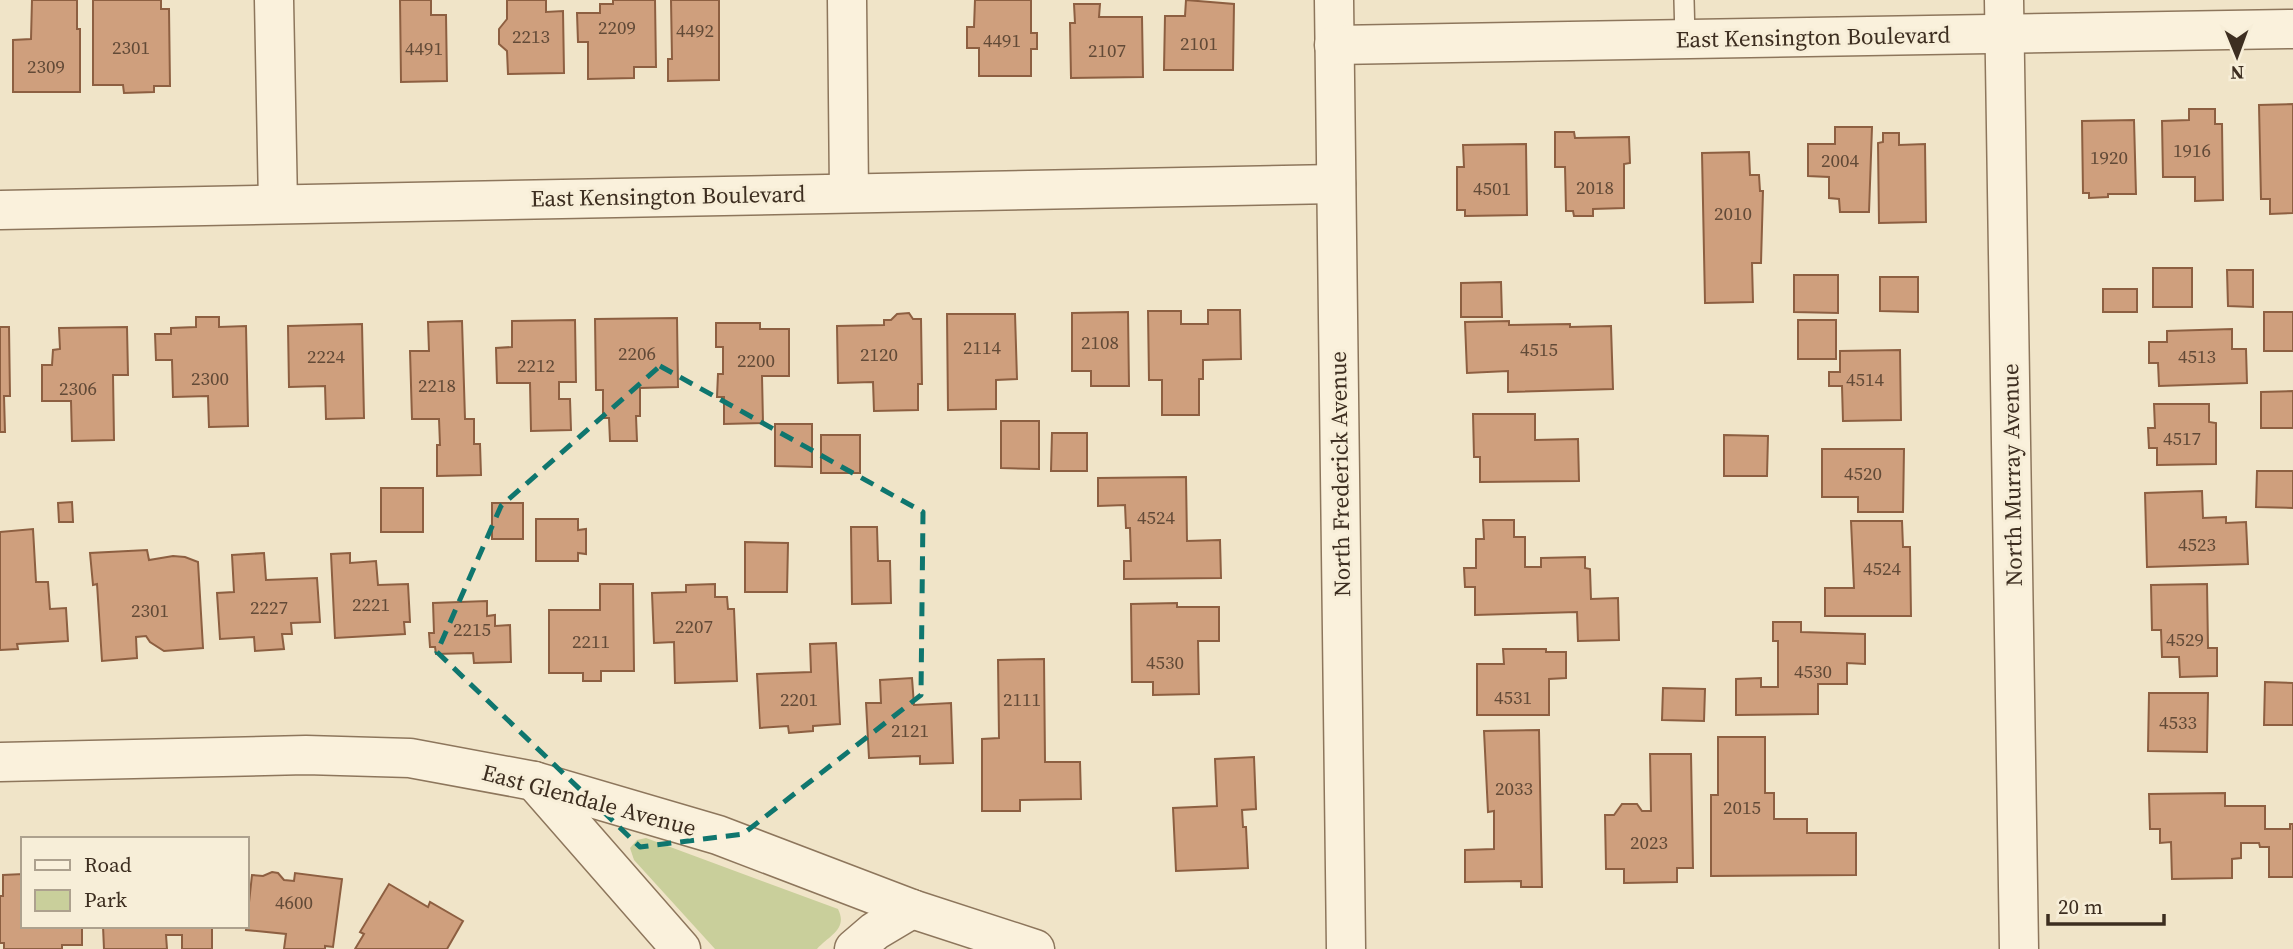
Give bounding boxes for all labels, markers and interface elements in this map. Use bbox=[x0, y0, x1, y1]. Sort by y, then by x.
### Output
house number: 2209 bbox=[598, 14, 636, 40]
house number: 4492 bbox=[676, 17, 714, 43]
street label: East Kensington Boulevard bbox=[1675, 19, 1951, 55]
north arrow bbox=[2202, 21, 2272, 91]
house number: 2213 bbox=[512, 23, 550, 49]
house number: 4491 bbox=[983, 27, 1021, 53]
house number: 2101 bbox=[1180, 30, 1218, 56]
house number: 2301 bbox=[112, 34, 150, 60]
house number: 4491 bbox=[405, 35, 443, 61]
house number: 2107 bbox=[1088, 37, 1126, 63]
house number: 2309 bbox=[27, 53, 65, 79]
text: N bbox=[2230, 60, 2244, 86]
house number: 1916 bbox=[2173, 137, 2211, 163]
house number: 1920 bbox=[2090, 144, 2128, 170]
house number: 2004 bbox=[1821, 147, 1859, 173]
house number: 2018 bbox=[1576, 174, 1614, 200]
house number: 4501 bbox=[1473, 175, 1511, 201]
street label: East Kensington Boulevard bbox=[530, 178, 806, 214]
house number: 2010 bbox=[1714, 200, 1752, 226]
house number: 2108 bbox=[1081, 329, 1119, 355]
house number: 2114 bbox=[963, 334, 1001, 360]
house number: 4515 bbox=[1520, 336, 1558, 362]
house number: 2206 bbox=[618, 340, 656, 366]
house number: 2120 bbox=[860, 341, 898, 367]
house number: 2224 bbox=[307, 343, 345, 369]
house number: 4513 bbox=[2178, 343, 2216, 369]
house number: 2200 bbox=[737, 347, 775, 373]
street label: North Frederick Avenue bbox=[1322, 351, 1358, 597]
house number: 2212 bbox=[517, 352, 555, 378]
street label: North Murray Avenue bbox=[1994, 363, 2030, 587]
house number: 2300 bbox=[191, 365, 229, 391]
house number: 4514 bbox=[1846, 366, 1884, 392]
house number: 2218 bbox=[418, 372, 456, 398]
house number: 2306 bbox=[59, 375, 97, 401]
house number: 4517 bbox=[2163, 425, 2201, 451]
house number: 4520 bbox=[1844, 460, 1882, 486]
house number: 4524 bbox=[1137, 504, 1175, 530]
house number: 4523 bbox=[2178, 531, 2216, 557]
house number: 4524 bbox=[1863, 555, 1901, 581]
house number: 2221 bbox=[352, 591, 390, 617]
house number: 2227 bbox=[250, 594, 288, 620]
house number: 2301 bbox=[131, 597, 169, 623]
house number: 2207 bbox=[675, 613, 713, 639]
house number: 2215 bbox=[453, 616, 491, 642]
house number: 4529 bbox=[2166, 626, 2204, 652]
house number: 2211 bbox=[572, 628, 610, 654]
house number: 4530 bbox=[1146, 649, 1184, 675]
house number: 4530 bbox=[1794, 658, 1832, 684]
house number: 4531 bbox=[1494, 684, 1532, 710]
house number: 2201 bbox=[780, 686, 818, 712]
house number: 2111 bbox=[1003, 686, 1041, 712]
house number: 4533 bbox=[2159, 709, 2197, 735]
house number: 2121 bbox=[891, 717, 929, 743]
street label: East Glendale Avenue bbox=[478, 756, 700, 844]
house number: 2033 bbox=[1495, 775, 1533, 801]
house number: 2015 bbox=[1723, 794, 1761, 820]
house number: 2023 bbox=[1630, 829, 1668, 855]
legend bbox=[21, 837, 248, 928]
text: Road bbox=[84, 850, 132, 879]
scale bar bbox=[2048, 883, 2164, 927]
text: Park bbox=[84, 885, 128, 914]
house number: 4600 bbox=[275, 889, 313, 915]
text: 20 m bbox=[2058, 892, 2103, 921]

